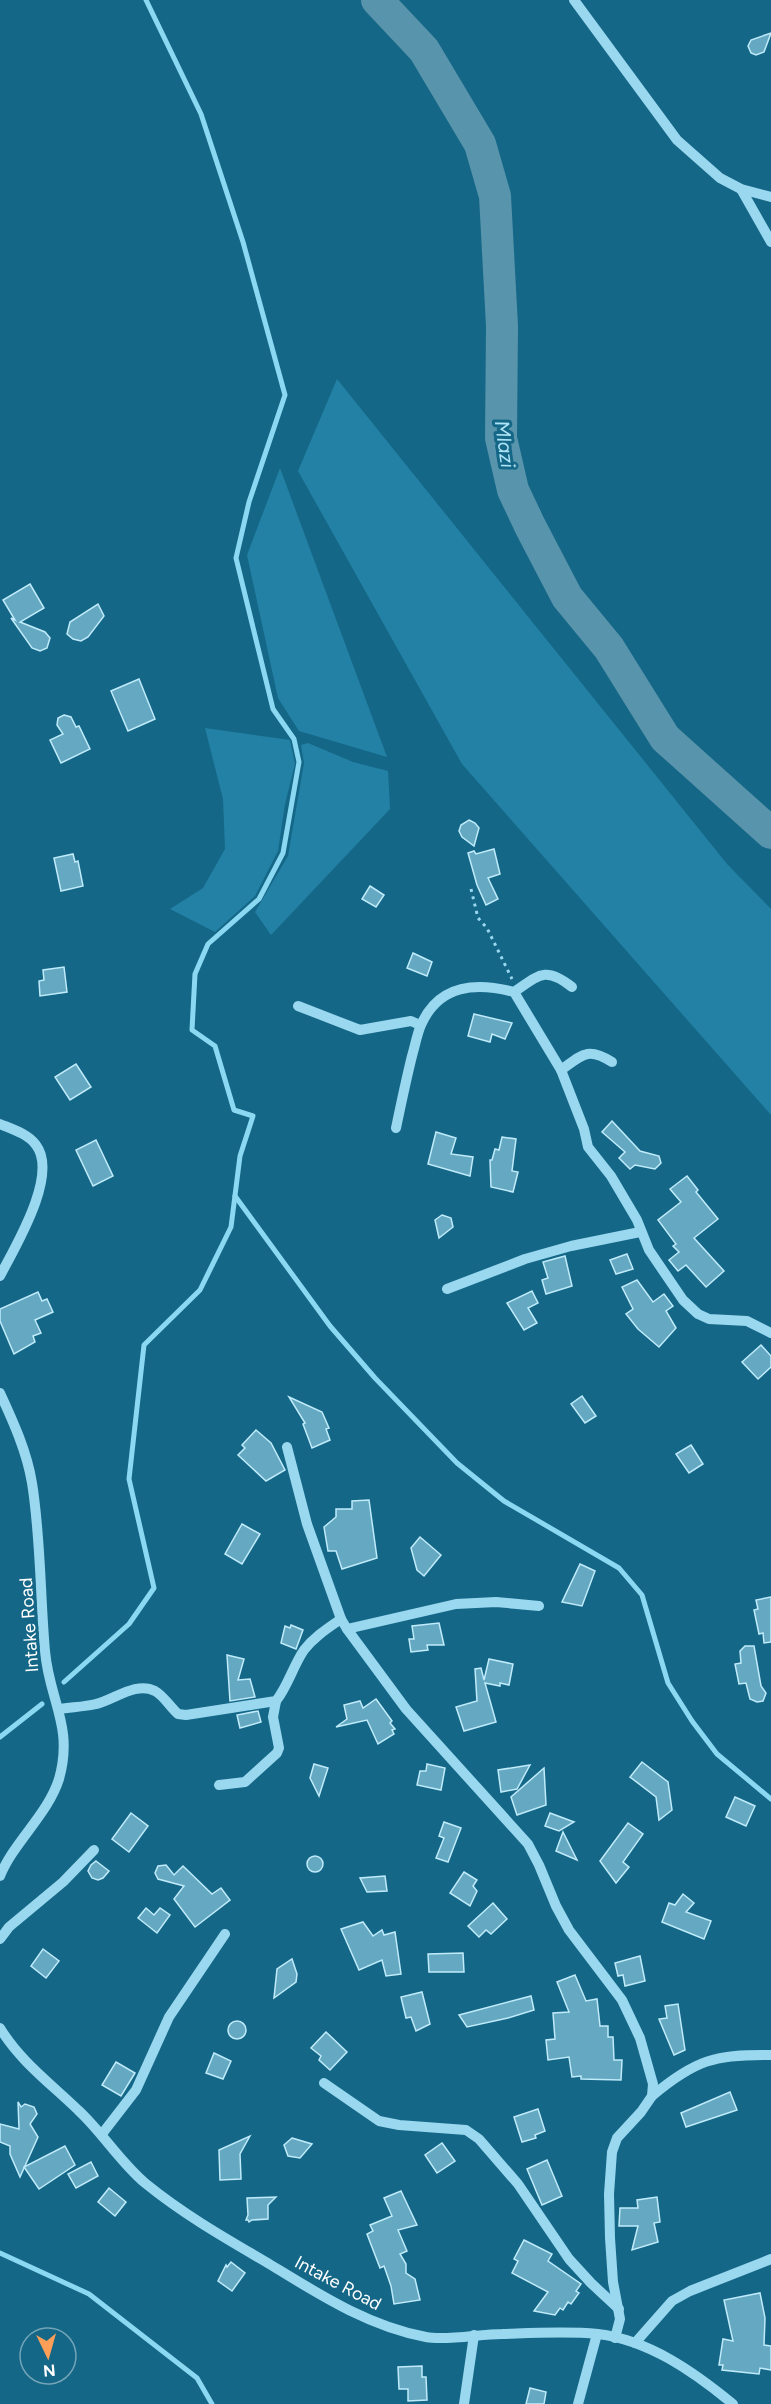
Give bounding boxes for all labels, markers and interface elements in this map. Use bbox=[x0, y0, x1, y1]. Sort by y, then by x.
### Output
water label: Mlazi bbox=[490, 419, 520, 470]
street label: Intake Road bbox=[15, 1577, 43, 1673]
street label: Intake Road bbox=[291, 2251, 385, 2315]
north arrow bbox=[18, 2326, 78, 2386]
text: N bbox=[42, 2360, 56, 2380]

